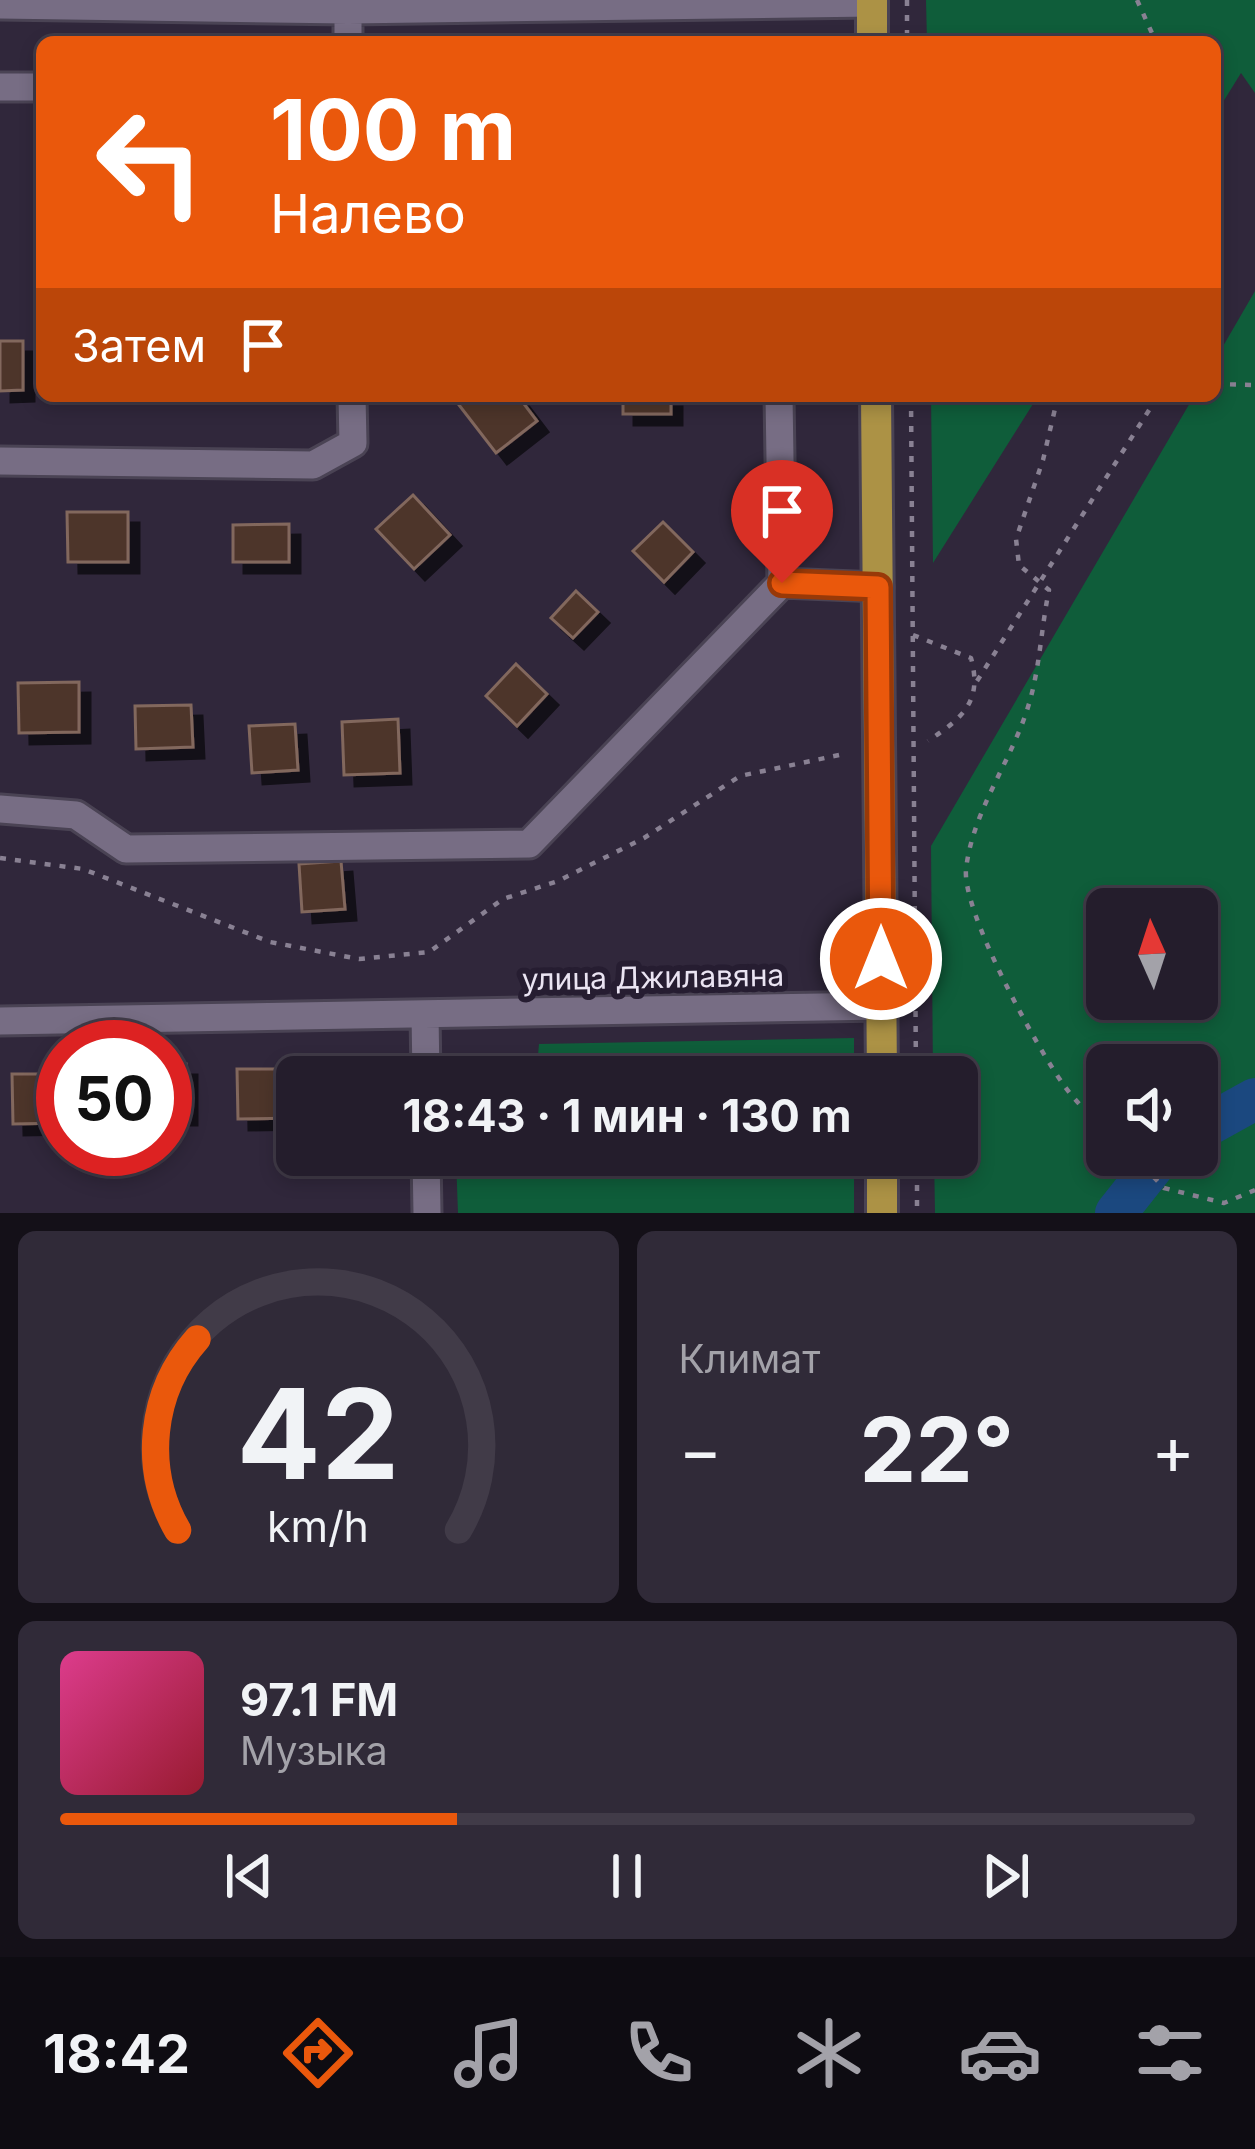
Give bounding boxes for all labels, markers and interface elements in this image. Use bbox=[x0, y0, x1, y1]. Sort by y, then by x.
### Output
text: 100 m bbox=[270, 79, 516, 180]
icon: left bbox=[72, 84, 228, 240]
text: Налево bbox=[270, 181, 466, 246]
icon: arrive bbox=[230, 312, 296, 378]
text: Затем bbox=[72, 318, 206, 373]
pin bbox=[731, 460, 833, 583]
icon: arrive bbox=[749, 478, 815, 544]
north arrow bbox=[1086, 888, 1218, 1020]
map controls bbox=[1086, 888, 1218, 1176]
position arrow bbox=[818, 896, 944, 1022]
street label: улица Джилавяна bbox=[521, 957, 785, 997]
speed limit sign: 50 bbox=[36, 1020, 192, 1176]
button: sound bbox=[1086, 1044, 1218, 1176]
text: 18:43 · 1 мин · 130 m bbox=[402, 1088, 852, 1143]
text: Климат bbox=[679, 1335, 820, 1382]
text: 42 bbox=[237, 1358, 400, 1509]
text: 22° bbox=[859, 1395, 1014, 1504]
text: − bbox=[679, 1410, 722, 1490]
text: + bbox=[1151, 1410, 1195, 1490]
text: km/h bbox=[267, 1500, 369, 1552]
text: 97.1 FM bbox=[240, 1672, 398, 1727]
text: Музыка bbox=[240, 1727, 388, 1774]
icon: previous bbox=[216, 1843, 282, 1909]
icon: pause bbox=[594, 1843, 660, 1909]
icon: next bbox=[973, 1843, 1039, 1909]
icon: directions bbox=[276, 2011, 360, 2095]
icon: music bbox=[447, 2011, 531, 2095]
icon: phone bbox=[617, 2011, 701, 2095]
icon: climate bbox=[787, 2011, 871, 2095]
icon: car bbox=[958, 2011, 1042, 2095]
icon: filters bbox=[1128, 2011, 1212, 2095]
text: 18:42 bbox=[43, 2021, 190, 2086]

